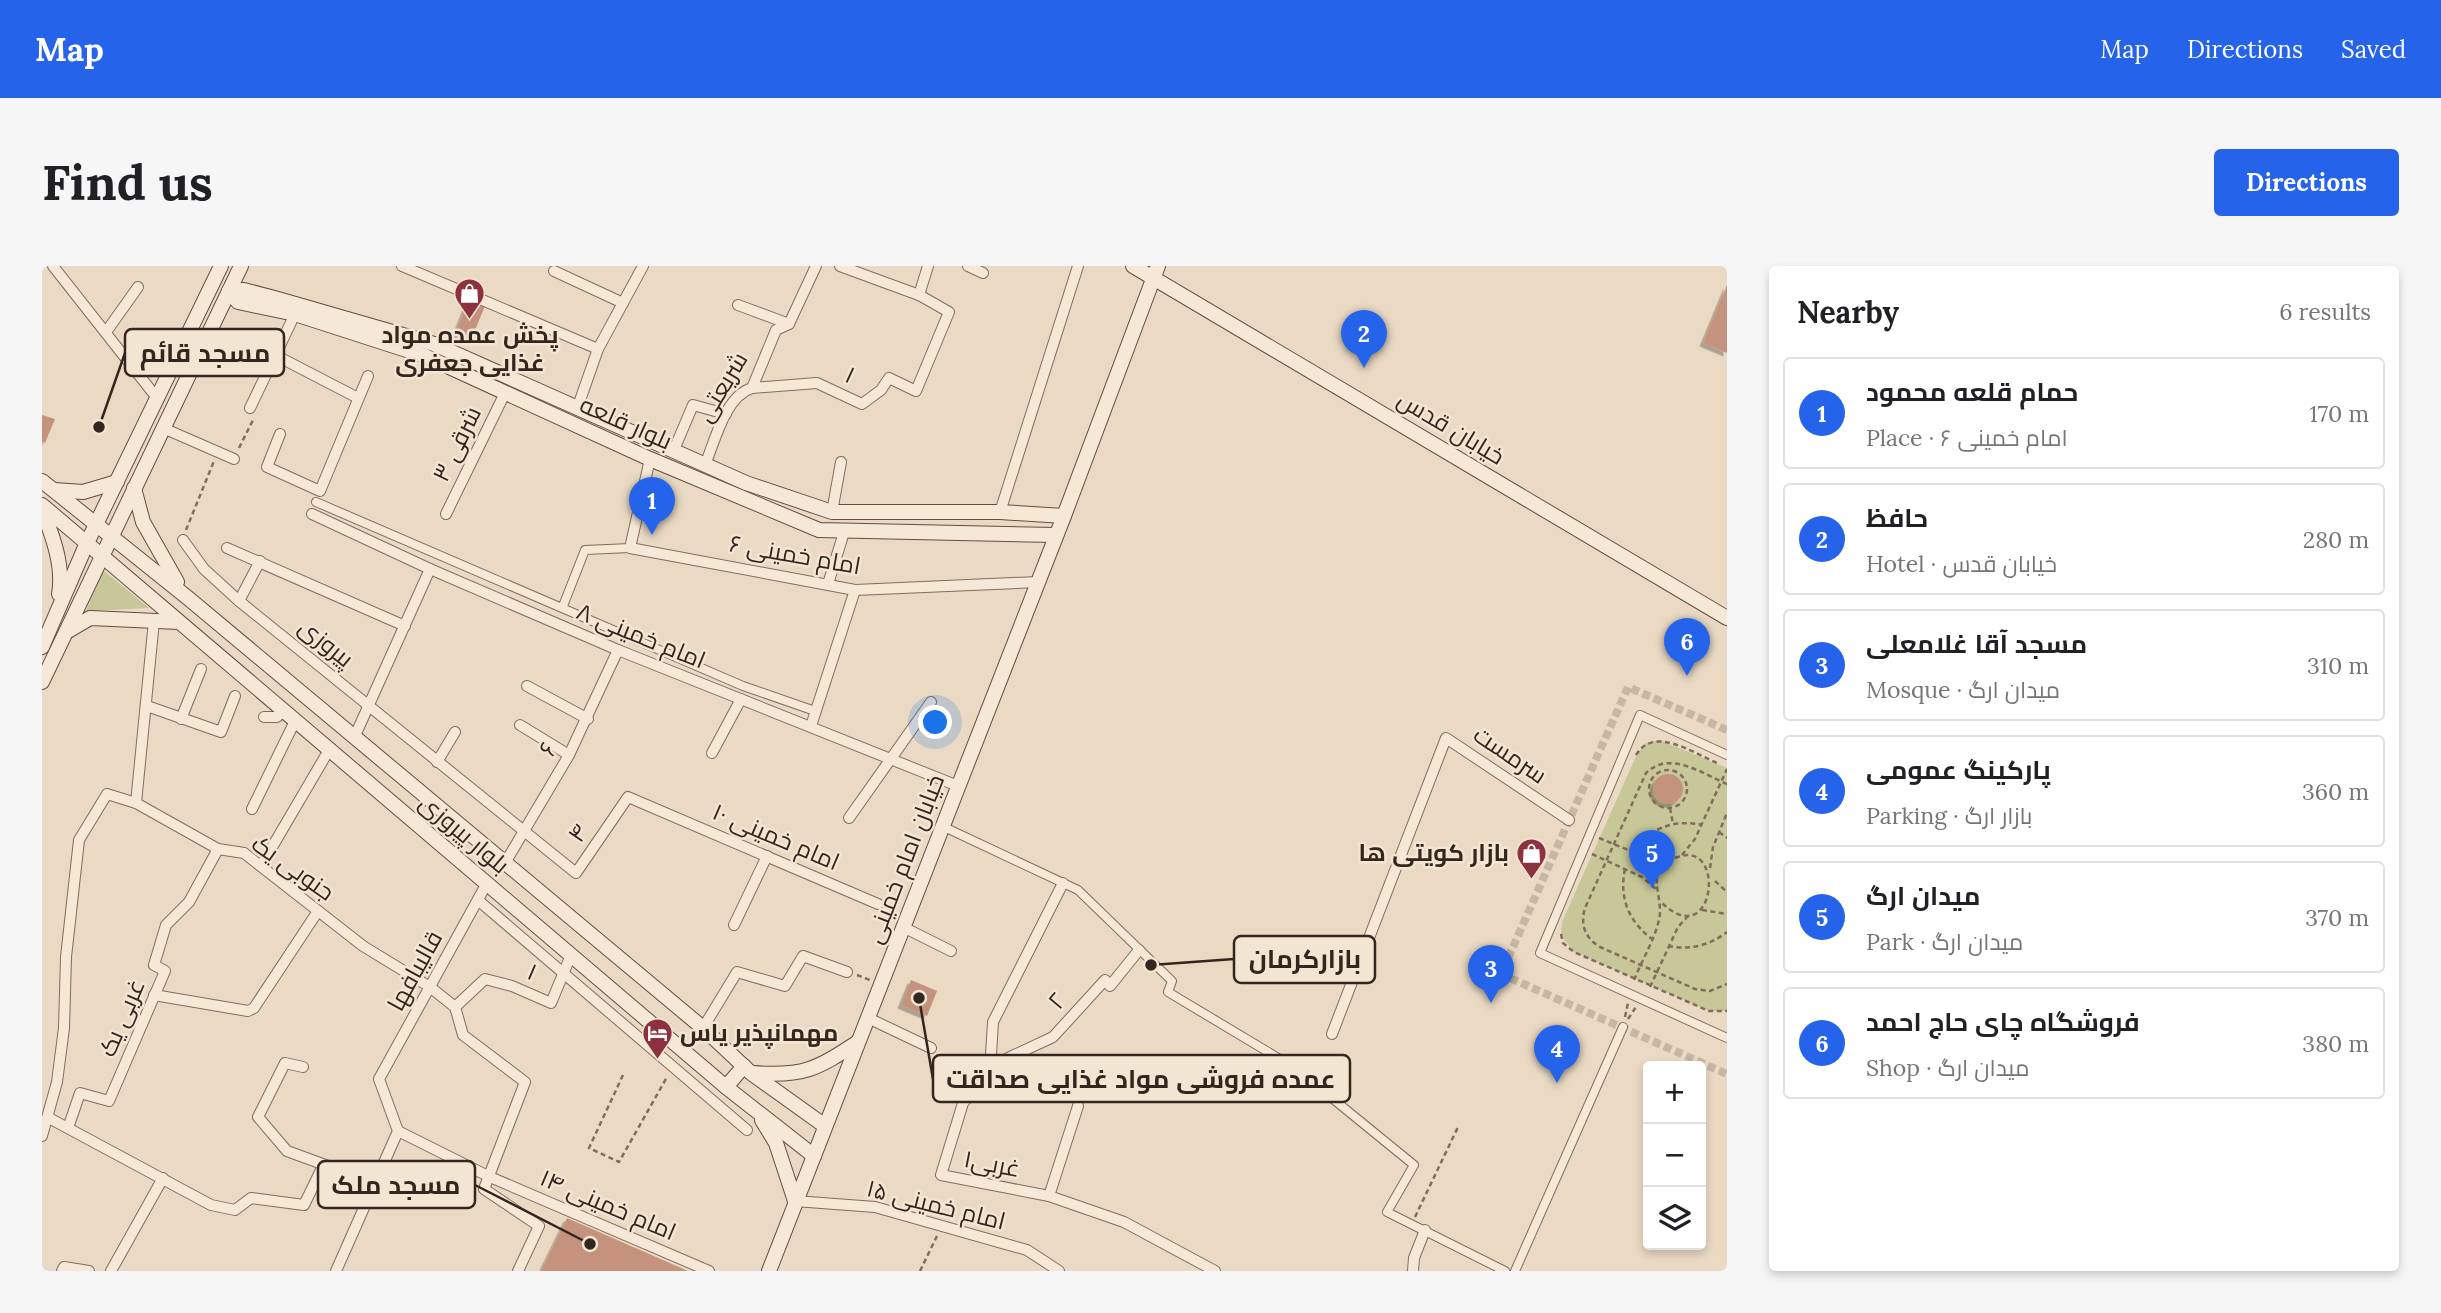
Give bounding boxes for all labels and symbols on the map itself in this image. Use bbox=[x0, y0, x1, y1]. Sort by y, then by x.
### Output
shop icon: پخش عمده مواد غذایی جعفری bbox=[453, 276, 487, 320]
pin: 2 bbox=[1341, 310, 1387, 368]
place label: پخش عمده مواد غذایی جعفری bbox=[381, 319, 559, 378]
callout: مسجد قائم bbox=[125, 329, 284, 376]
text: مسجد قائم bbox=[140, 336, 270, 371]
street label: شریعتی bbox=[689, 346, 755, 428]
street label: ۱ bbox=[840, 359, 860, 390]
street label: خیابان قدس bbox=[1392, 383, 1511, 472]
street label: بلوار قلعه bbox=[575, 388, 677, 457]
street label: ۳ شرقی bbox=[425, 401, 488, 487]
pin: 1 bbox=[629, 477, 675, 535]
street label: امام خمینی ۶ bbox=[727, 528, 863, 582]
street label: امام خمینی ۸ bbox=[572, 596, 710, 676]
street label: پیروزی bbox=[292, 611, 360, 675]
pin: 6 bbox=[1664, 618, 1710, 676]
your location bbox=[918, 705, 952, 739]
street label: سرمست bbox=[1467, 719, 1553, 790]
street label: ۶ bbox=[531, 736, 564, 761]
street label: خیابان امام خمینی bbox=[858, 770, 952, 948]
street label: بلوار پیروزی bbox=[412, 787, 516, 881]
street label: امام خمینی ۱۰ bbox=[708, 796, 844, 878]
street label: ۴ bbox=[560, 817, 595, 848]
street label: جنوبی یک bbox=[246, 828, 341, 907]
pin: 5 bbox=[1629, 830, 1675, 888]
shop icon: بازار کویتی ها bbox=[1515, 836, 1549, 880]
place label: بازار کویتی ها bbox=[1358, 837, 1509, 868]
street label: قالیبافها bbox=[380, 925, 449, 1016]
callout: بازارکرمان bbox=[1234, 936, 1375, 983]
text: بازارکرمان bbox=[1249, 942, 1361, 975]
pin: 3 bbox=[1468, 945, 1514, 1003]
street label: ۱ bbox=[523, 956, 542, 987]
street label: غربی یک bbox=[91, 974, 152, 1061]
street label: ۲ bbox=[1041, 986, 1073, 1015]
hotel icon: مهمانپذیر یاس bbox=[640, 1016, 674, 1060]
place label: مهمانپذیر یاس bbox=[680, 1017, 838, 1049]
pin: 4 bbox=[1534, 1025, 1580, 1083]
callout: عمده فروشی مواد غذایی صداقت bbox=[933, 1055, 1350, 1102]
text: عمده فروشی مواد غذایی صداقت bbox=[946, 1062, 1336, 1095]
street label: غربی۱ bbox=[961, 1143, 1023, 1184]
callout: مسجد ملک bbox=[318, 1161, 475, 1208]
street label: امام خمینی ۱۴ bbox=[535, 1162, 681, 1248]
text: مسجد ملک bbox=[332, 1168, 460, 1201]
street label: امام خمینی ۱۵ bbox=[863, 1172, 1009, 1238]

